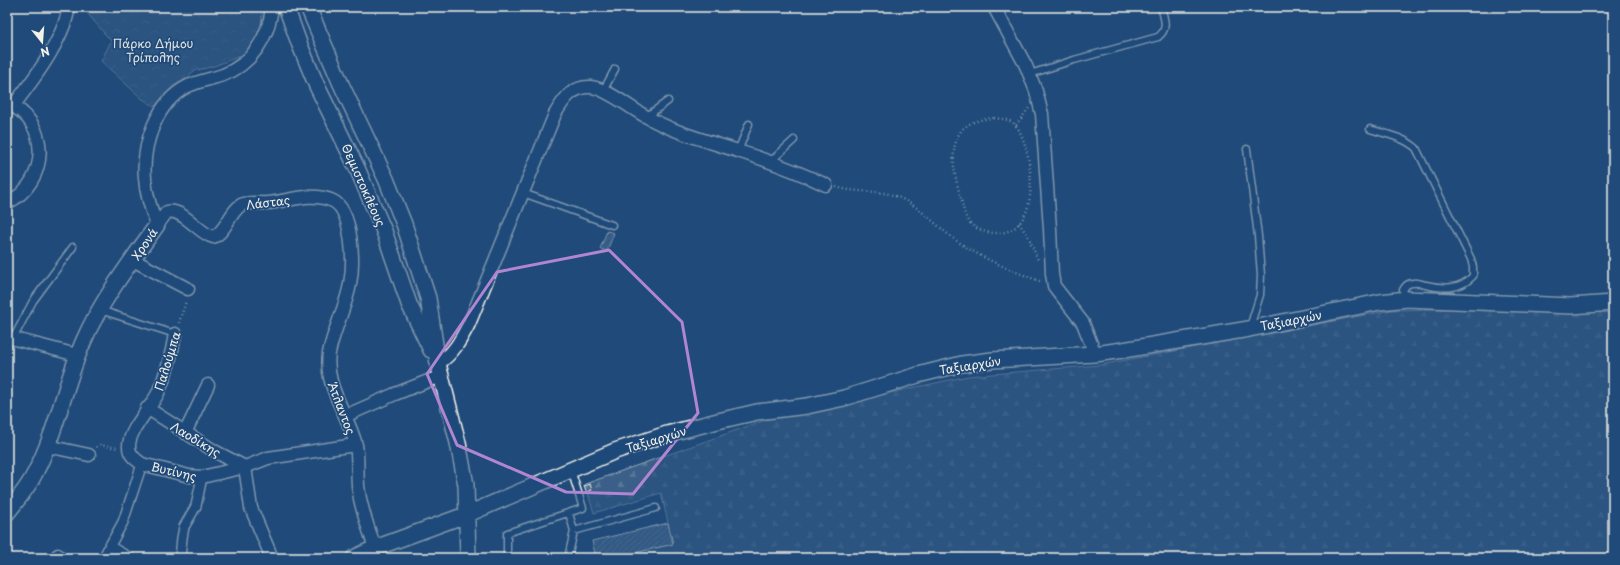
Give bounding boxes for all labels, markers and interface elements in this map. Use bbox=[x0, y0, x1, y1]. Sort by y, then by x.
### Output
north arrow bbox=[22, 22, 62, 62]
park label: Πάρκο Δήμου Τρίπολης bbox=[113, 34, 194, 66]
text: N bbox=[38, 43, 52, 62]
street label: Θεμιστοκλέους bbox=[338, 141, 390, 229]
street label: Λάστας bbox=[245, 190, 291, 214]
street label: Χρονά bbox=[127, 224, 161, 264]
street label: Ταξιαρχών bbox=[1259, 305, 1323, 335]
street label: Παλούμπα bbox=[149, 329, 185, 393]
street label: Ταξιαρχών bbox=[938, 351, 1002, 379]
street label: Άτλαντος bbox=[324, 379, 360, 437]
street label: Λαοδίκης bbox=[168, 417, 224, 461]
street label: Ταξιαρχών bbox=[623, 421, 689, 457]
street label: Βυτίνης bbox=[150, 457, 198, 485]

